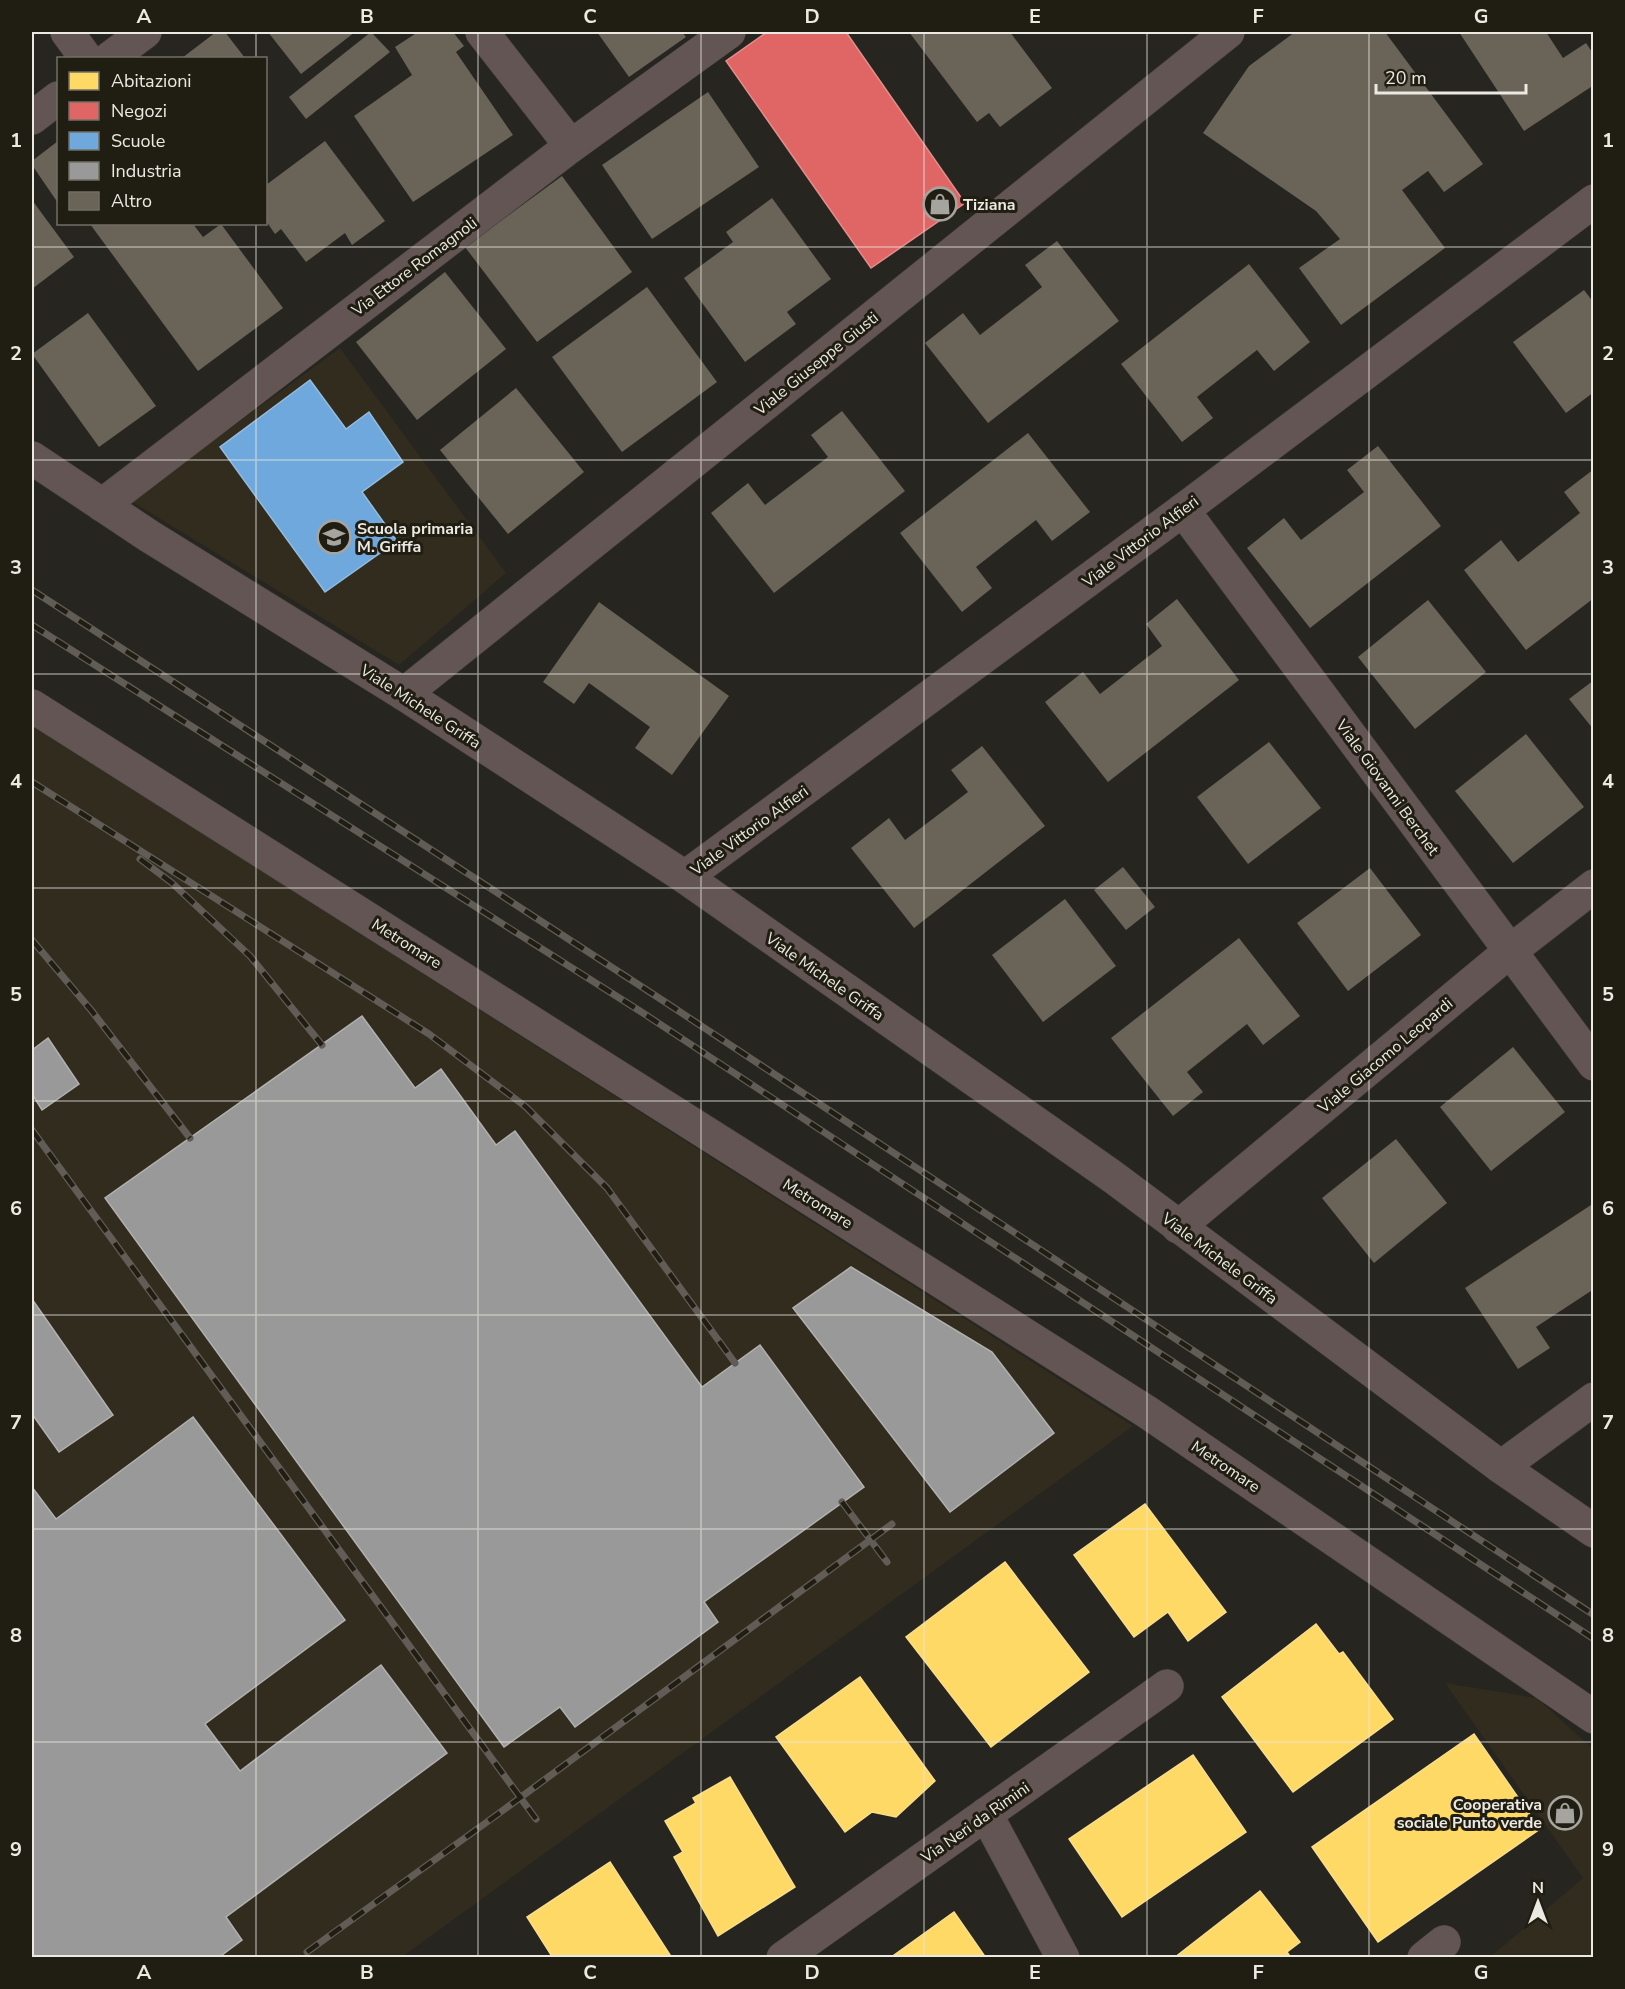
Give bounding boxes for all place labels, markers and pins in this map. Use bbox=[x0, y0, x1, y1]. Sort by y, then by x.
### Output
shop icon: Tiziana bbox=[922, 186, 958, 222]
place label: Tiziana bbox=[963, 194, 1016, 216]
place label: Scuola primaria M. Griffa bbox=[357, 518, 473, 558]
school or university icon: Scuola primaria M. Griffa bbox=[316, 519, 352, 555]
place label: Cooperativa sociale Punto verde bbox=[1397, 1794, 1542, 1834]
shop icon: Cooperativa sociale Punto verde bbox=[1547, 1795, 1583, 1831]

